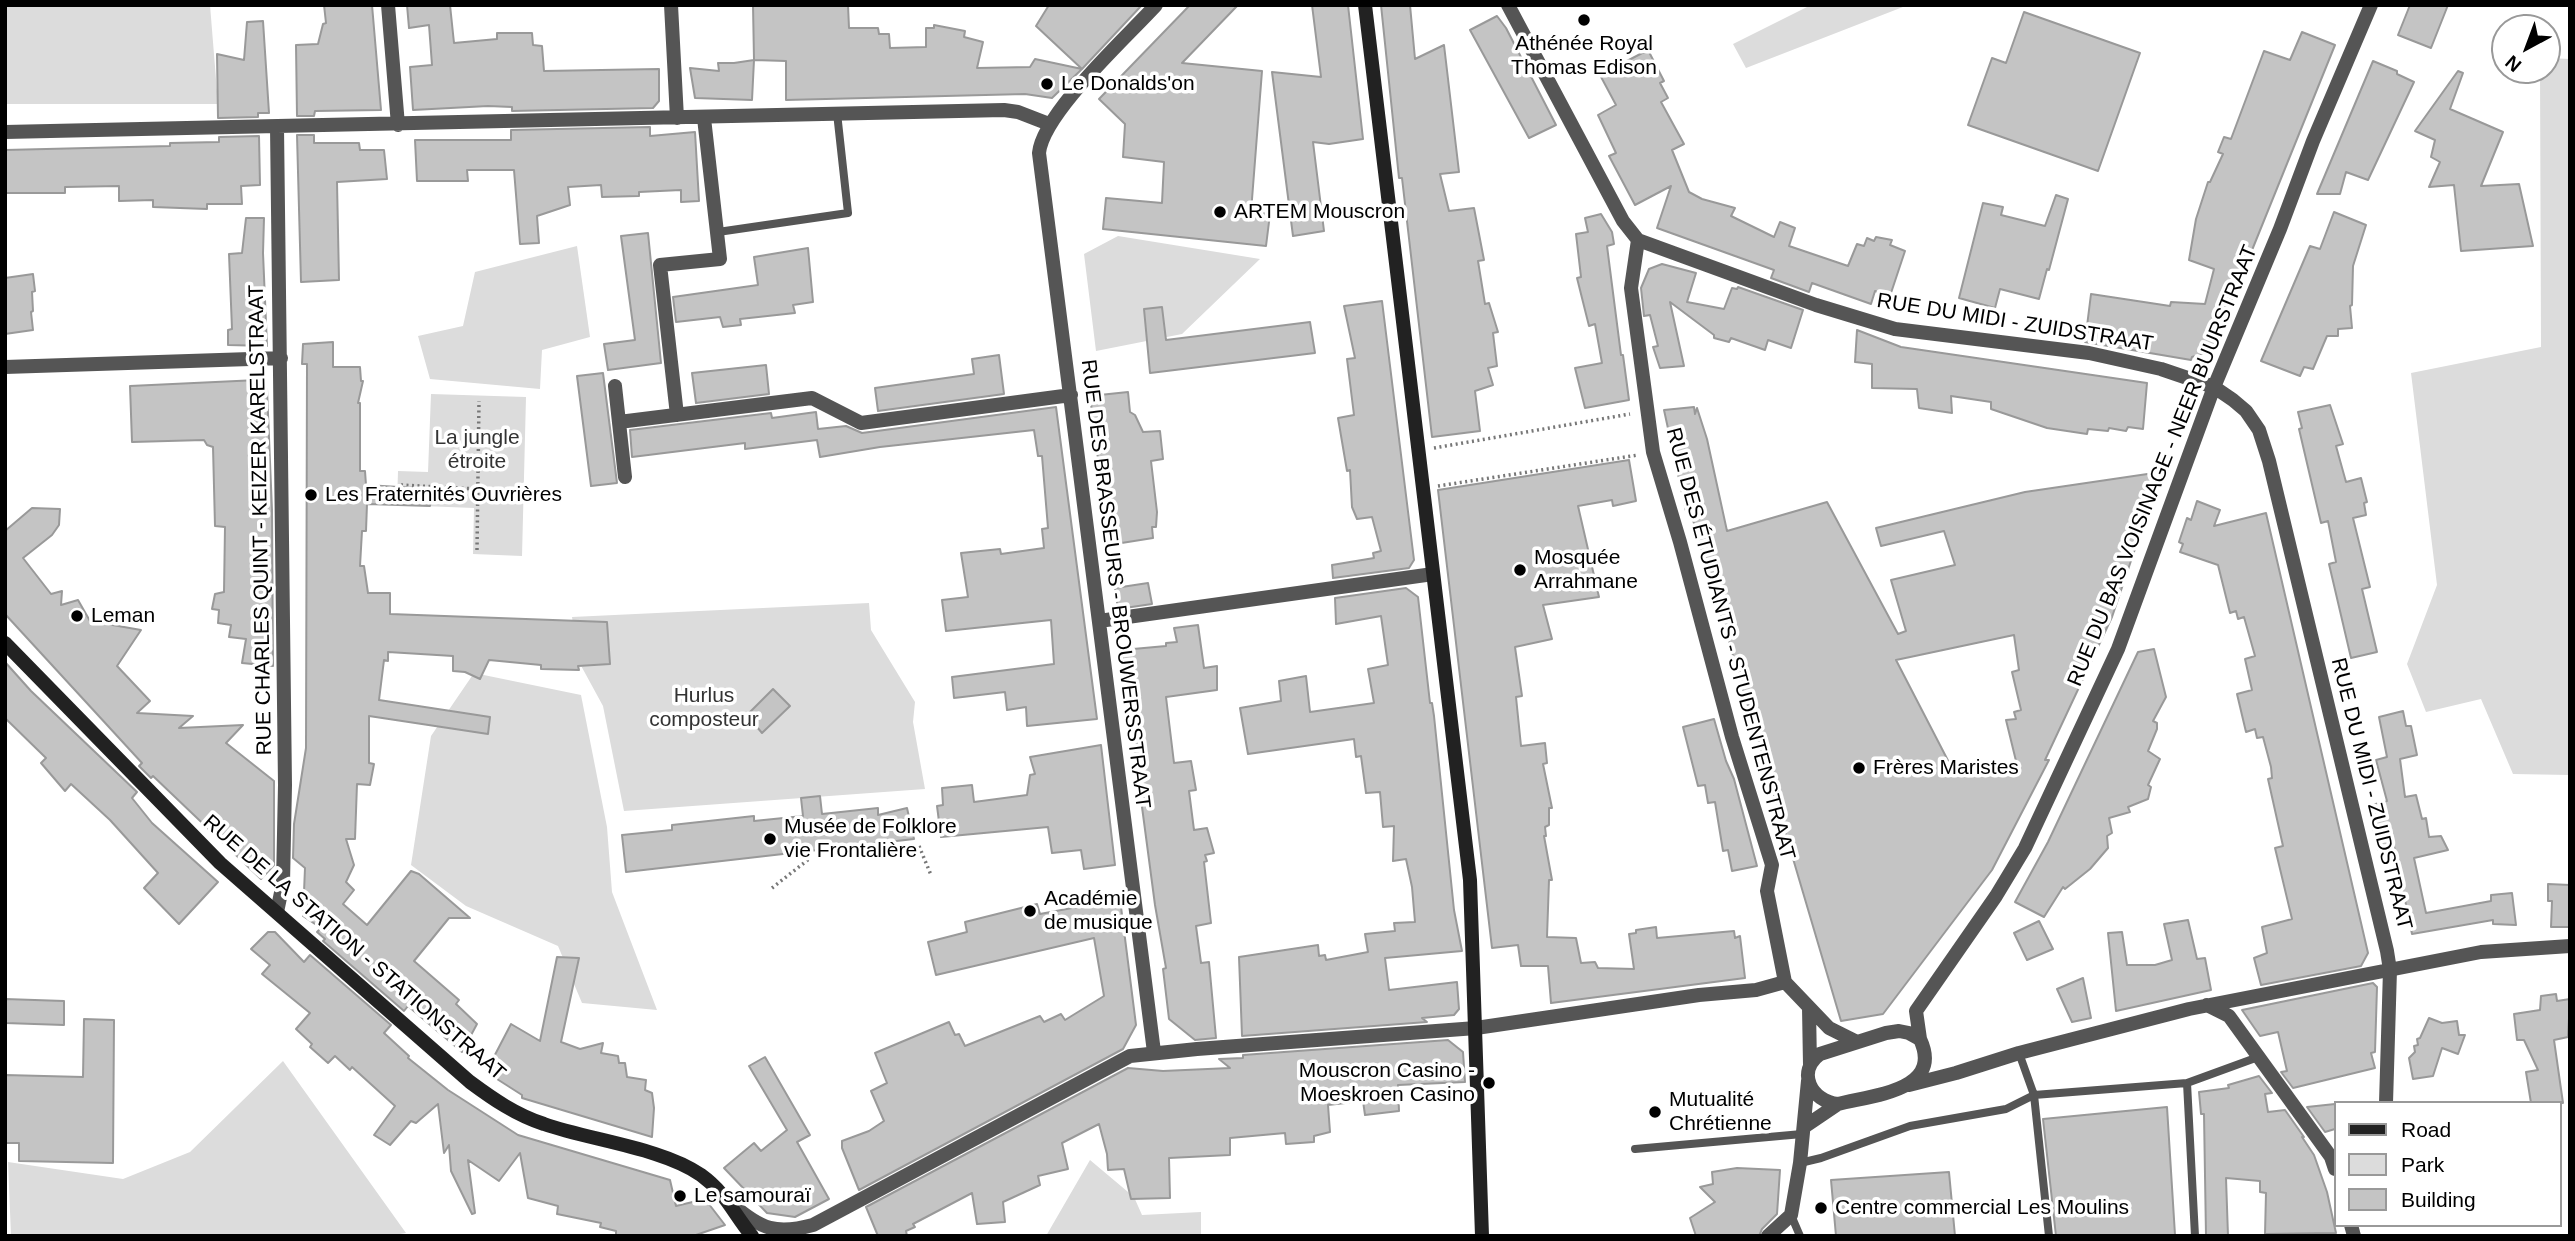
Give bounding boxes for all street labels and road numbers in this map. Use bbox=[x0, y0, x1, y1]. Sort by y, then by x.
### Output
street label: RUE DU BAS VOISINAGE - NEER BUURSTRAAT bbox=[2063, 242, 2263, 690]
street label: RUE CHARLES QUINT - KEIZER KARELSTRAAT bbox=[244, 284, 278, 756]
street label: RUE DU MIDI - ZUIDSTRAAT bbox=[1875, 289, 2155, 357]
street label: RUE DES BRASSEURS - BROUWERSSTRAAT bbox=[1075, 358, 1155, 810]
street label: RUE DES ÉTUDIANTS - STUDENTENSTRAAT bbox=[1660, 425, 1800, 863]
street label: RUE DU MIDI - ZUIDSTRAAT bbox=[2325, 655, 2417, 933]
street label: RUE DE LA STATION - STATIONSTRAAT bbox=[198, 810, 510, 1086]

